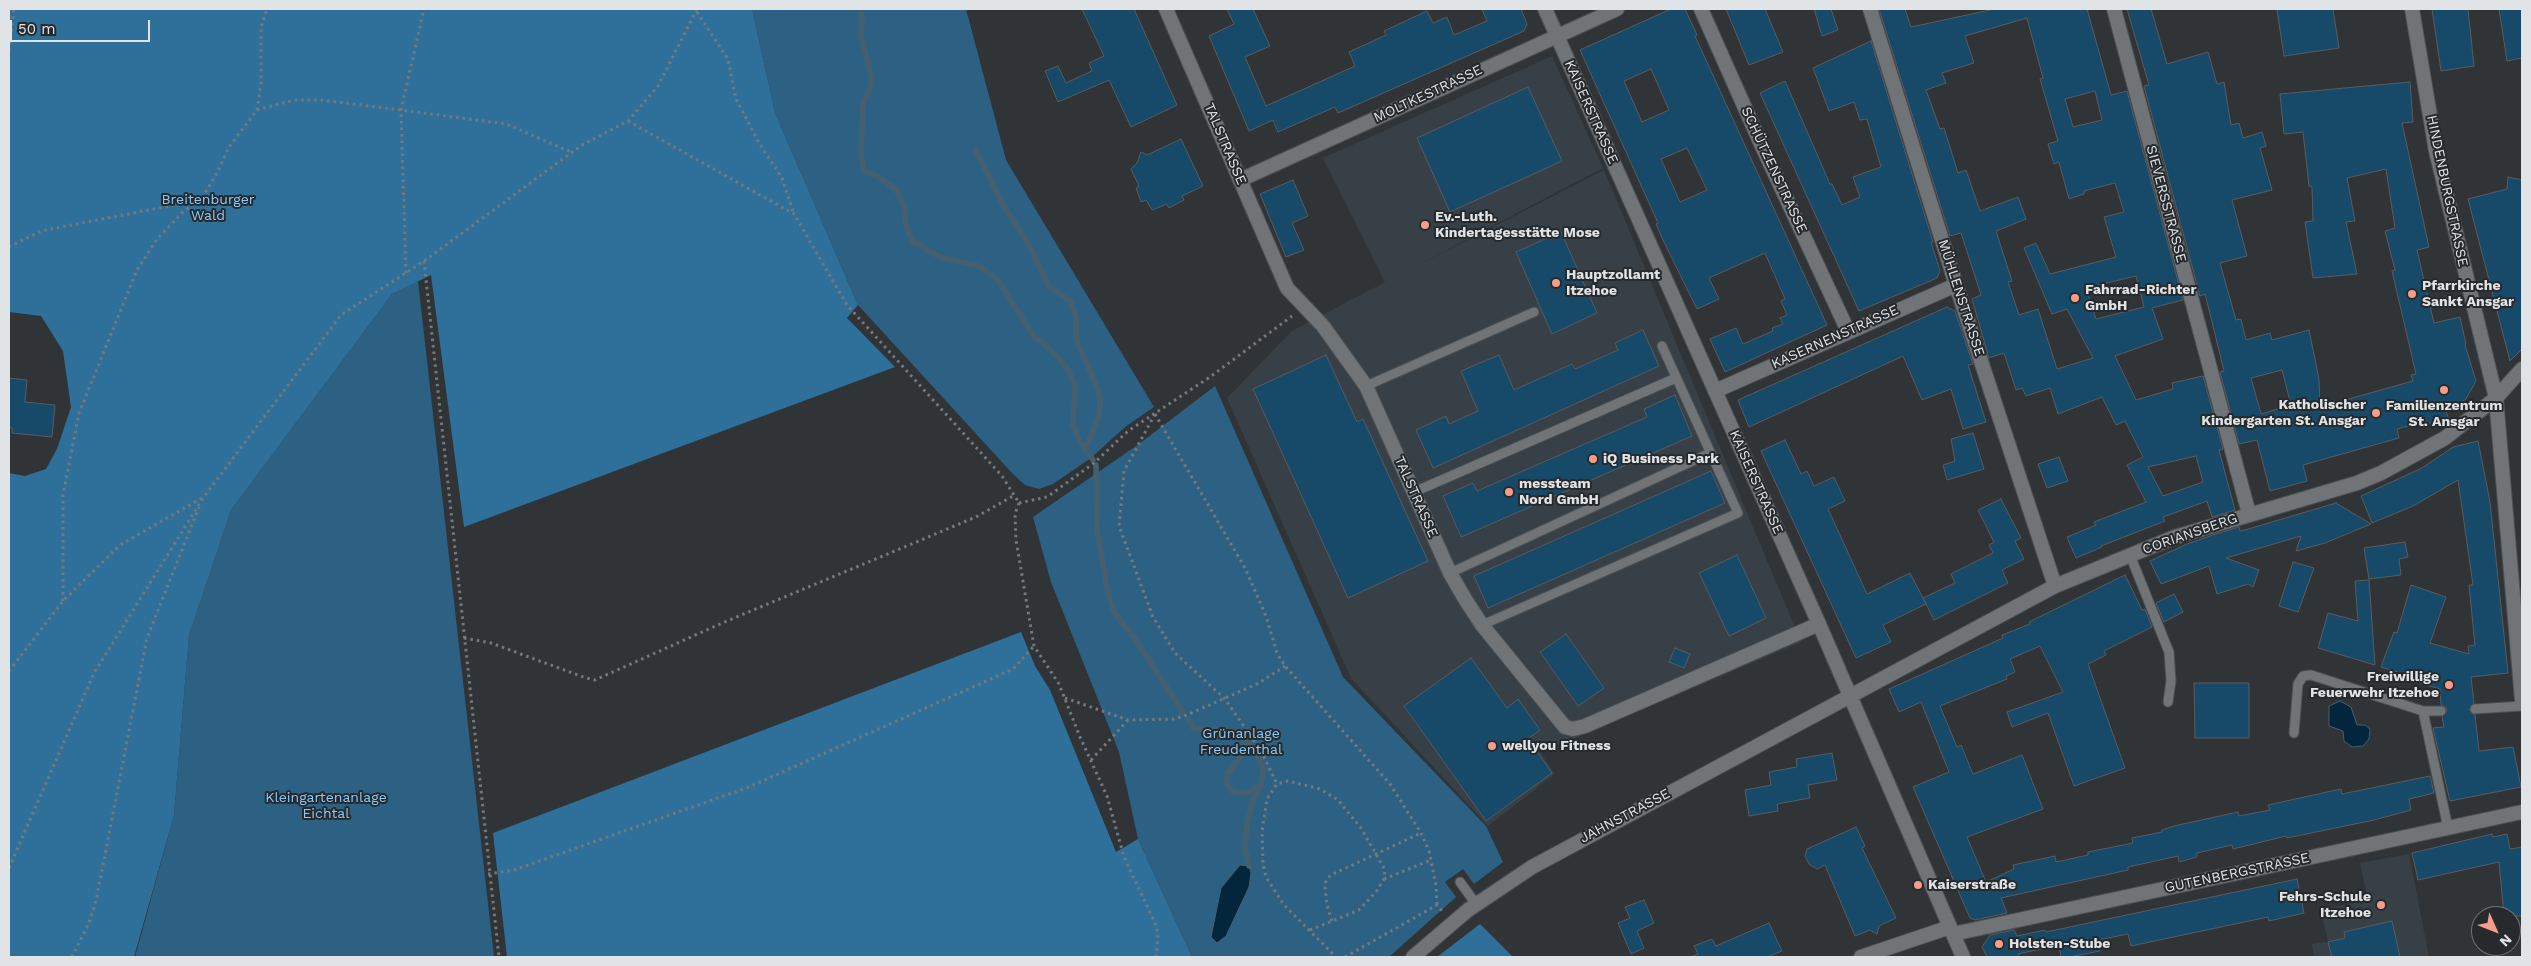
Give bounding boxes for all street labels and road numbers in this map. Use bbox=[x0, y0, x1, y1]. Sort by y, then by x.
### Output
street label: KAISERSTRASSE bbox=[1561, 57, 1621, 167]
street label: MOLTKESTRASSE bbox=[1371, 61, 1485, 127]
street label: TALSTRASSE bbox=[1200, 101, 1250, 187]
street label: SCHÜTZENSTRASSE bbox=[1737, 104, 1811, 236]
street label: HINDENBURGSTRASSE bbox=[2423, 114, 2471, 268]
street label: SIEVERSSTRASSE bbox=[2142, 144, 2190, 264]
street label: MÜHLENSTRASSE bbox=[1934, 237, 1988, 359]
street label: KASERNENSTRASSE bbox=[1769, 301, 1901, 373]
street label: KAISERSTRASSE bbox=[1726, 427, 1786, 537]
street label: TALSTRASSE bbox=[1391, 454, 1441, 540]
street label: CORIANSBERG bbox=[2140, 510, 2240, 558]
street label: JAHNSTRASSE bbox=[1577, 785, 1673, 847]
street label: GUTENBERGSTRASSE bbox=[2163, 849, 2311, 897]

